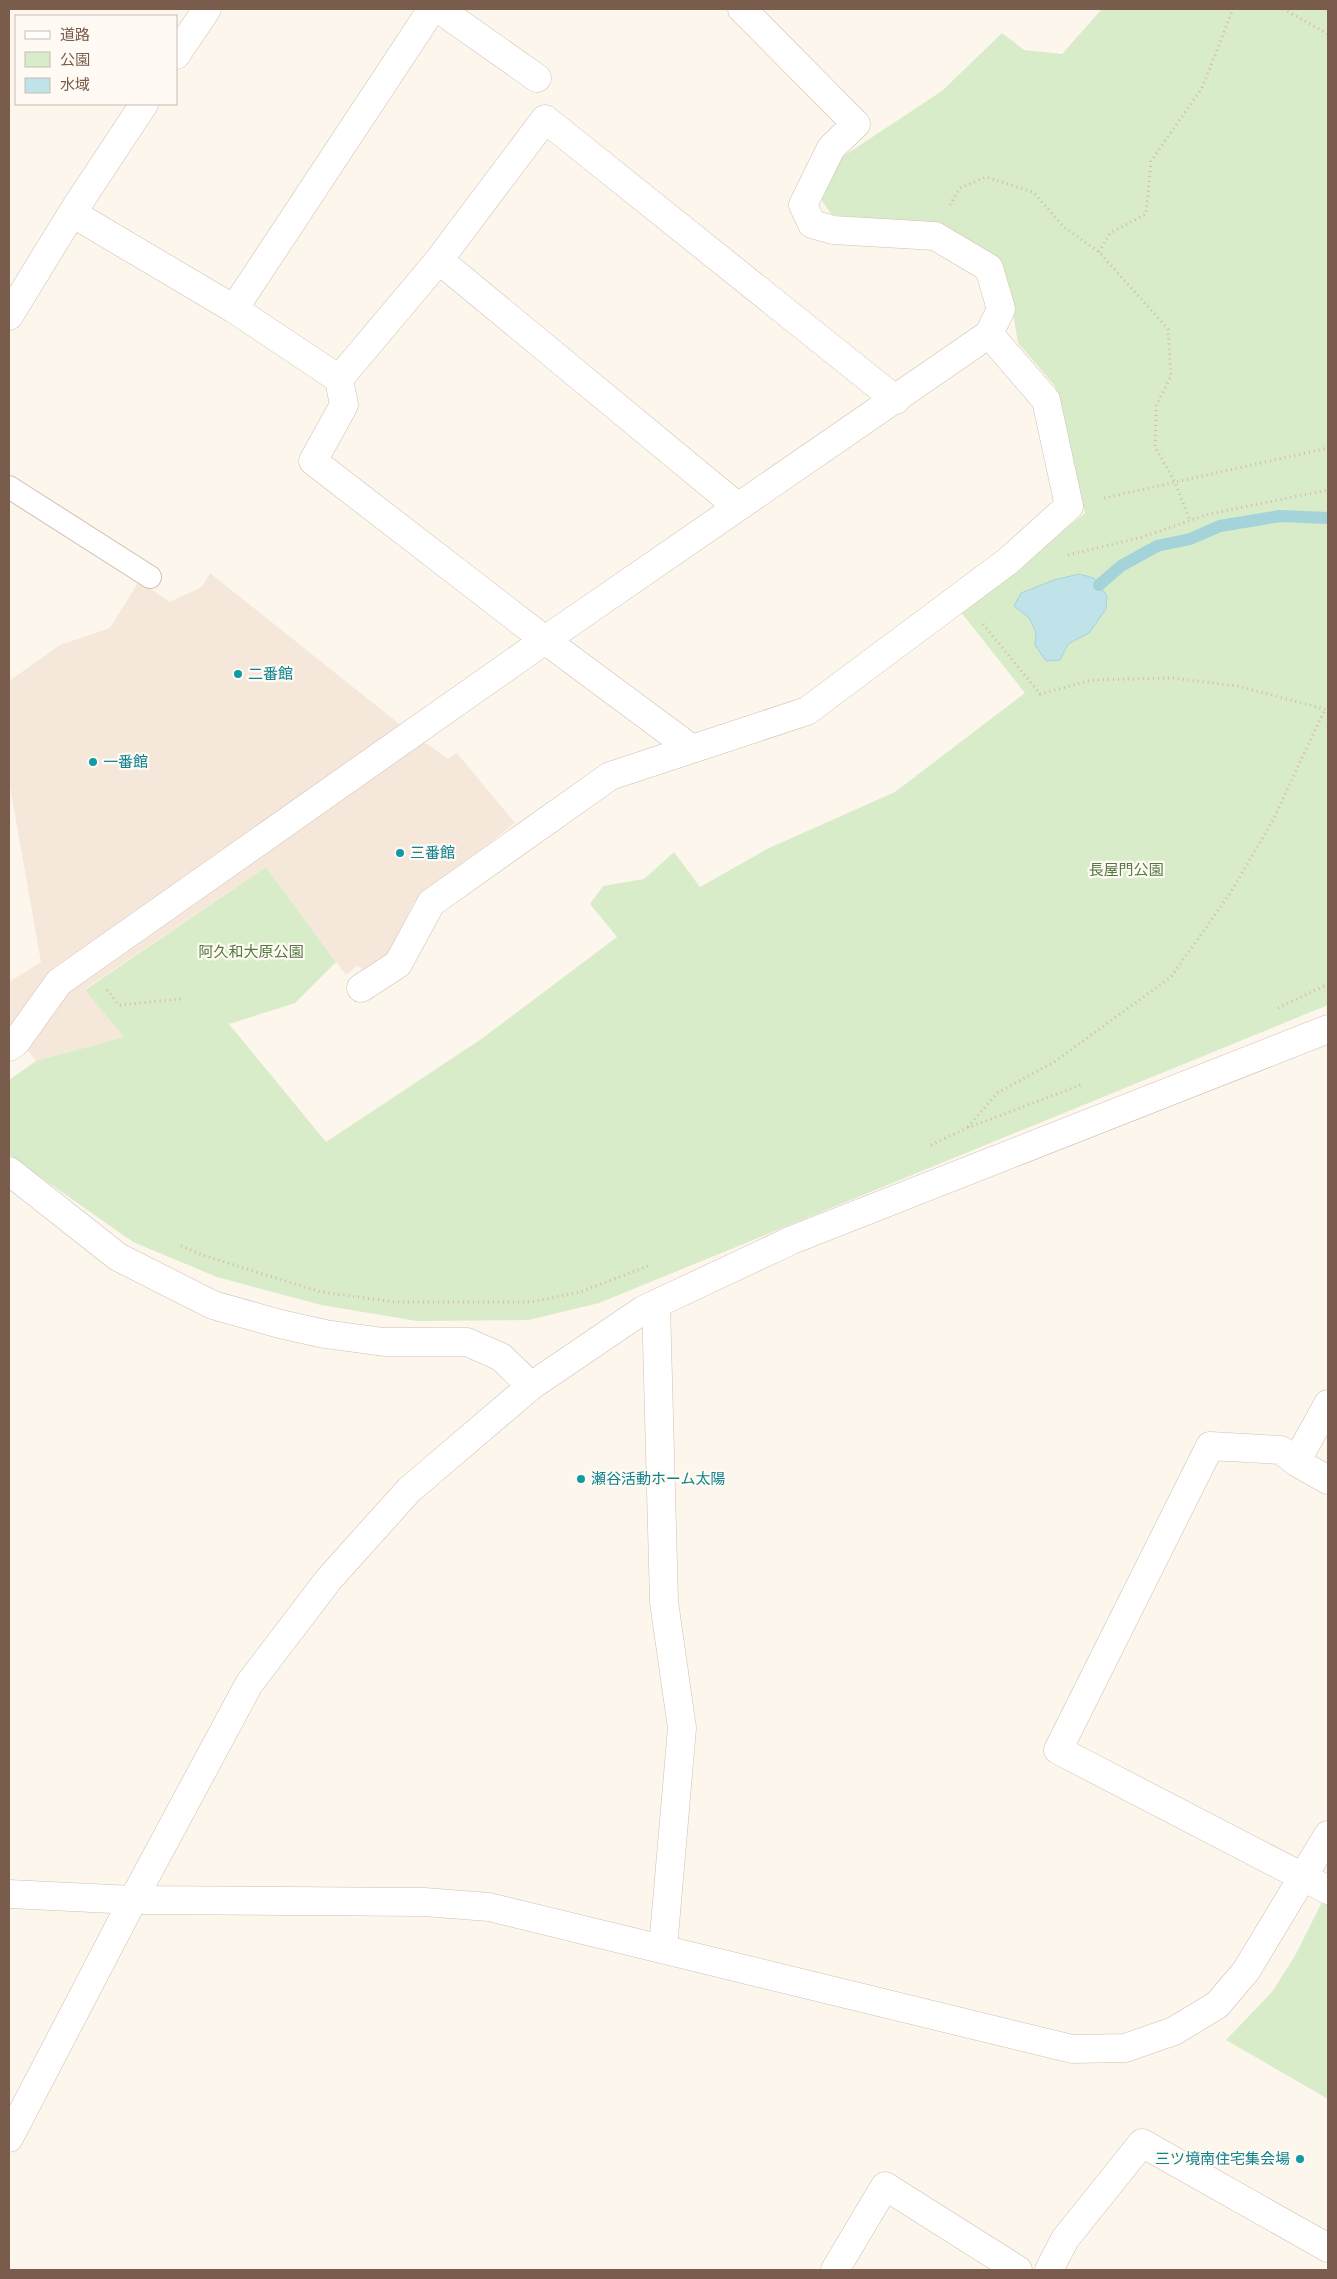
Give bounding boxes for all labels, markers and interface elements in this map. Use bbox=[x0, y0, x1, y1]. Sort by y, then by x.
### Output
legend bbox=[15, 15, 178, 105]
text: 道路 bbox=[60, 26, 90, 44]
text: 公園 bbox=[60, 51, 90, 69]
text: 水域 bbox=[60, 76, 90, 94]
place label: 二番館 bbox=[248, 665, 293, 683]
marker: 二番館 bbox=[232, 668, 244, 680]
place label: 一番館 bbox=[103, 753, 148, 771]
marker: 一番館 bbox=[87, 756, 99, 768]
place label: 三番館 bbox=[410, 844, 455, 862]
marker: 三番館 bbox=[394, 847, 406, 859]
park label: 長屋門公園 bbox=[1088, 861, 1164, 879]
park label: 阿久和大原公園 bbox=[198, 943, 304, 961]
place label: 瀬谷活動ホーム太陽 bbox=[591, 1470, 726, 1488]
marker: 瀬谷活動ホーム太陽 bbox=[575, 1473, 587, 1485]
place label: 三ツ境南住宅集会場 bbox=[1155, 2150, 1290, 2168]
marker: 三ツ境南住宅集会場 bbox=[1294, 2153, 1306, 2165]

